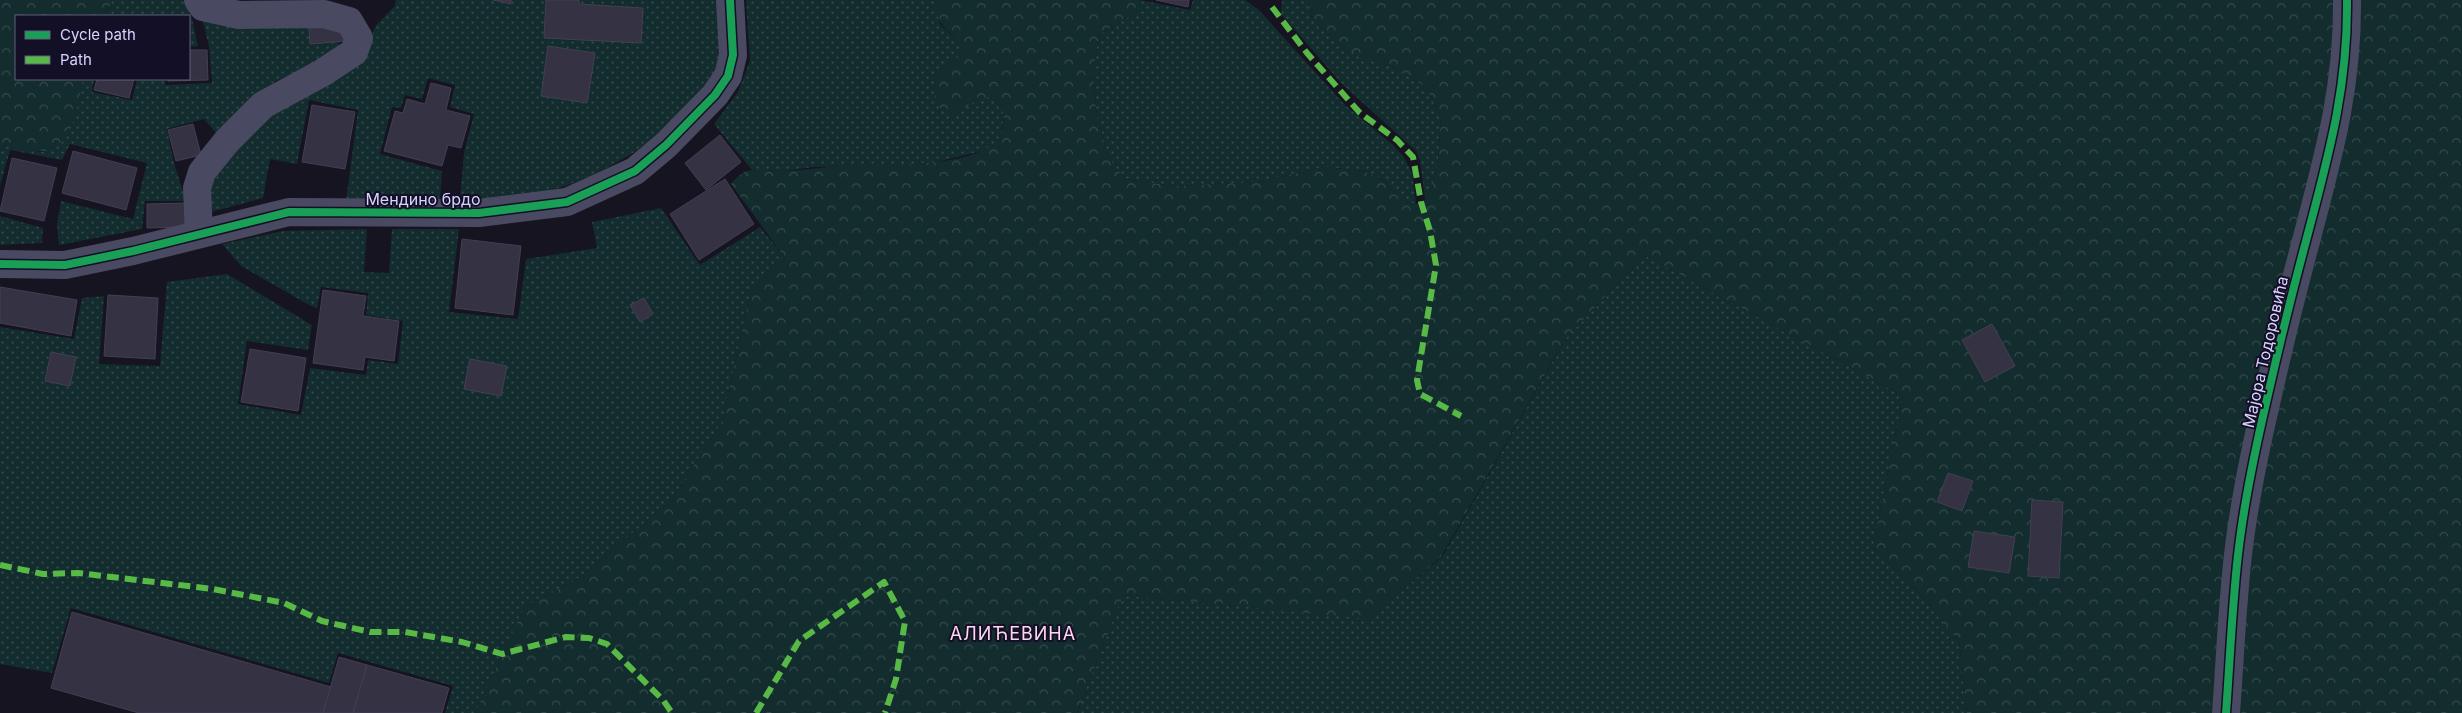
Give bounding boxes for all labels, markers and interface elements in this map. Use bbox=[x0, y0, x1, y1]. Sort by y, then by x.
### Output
legend bbox=[15, 15, 190, 80]
text: Cycle path bbox=[60, 25, 136, 44]
text: Path bbox=[60, 50, 92, 69]
street label: Мендино брдо bbox=[365, 189, 481, 209]
street label: Мајора Тодоровића bbox=[2238, 274, 2292, 430]
district label: АЛИЋЕВИНА bbox=[950, 623, 1076, 644]

